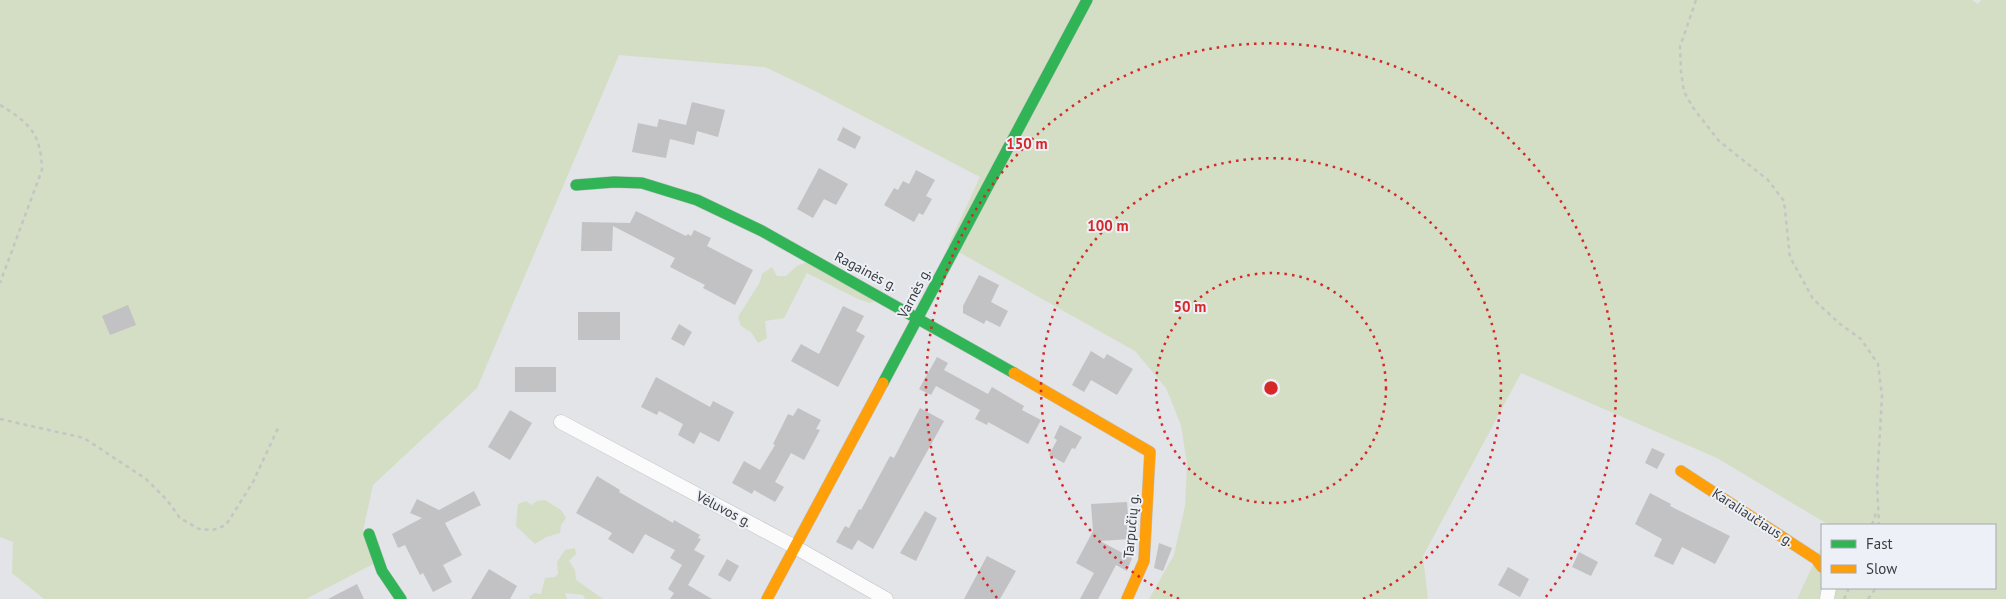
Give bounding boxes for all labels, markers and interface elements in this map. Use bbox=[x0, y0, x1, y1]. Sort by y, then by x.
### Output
text: 150 m bbox=[1006, 134, 1048, 153]
text: 100 m bbox=[1087, 216, 1129, 235]
street label: Ragainės g. bbox=[832, 247, 900, 295]
street label: Varnės g. bbox=[893, 265, 935, 322]
text: 50 m bbox=[1174, 297, 1206, 316]
centre of rings bbox=[1262, 379, 1280, 397]
street label: Karaliaučiaus g. bbox=[1709, 484, 1797, 550]
street label: Vėluvos g. bbox=[692, 486, 755, 531]
street label: Tarpučių g. bbox=[1119, 493, 1143, 559]
legend bbox=[1821, 524, 1996, 589]
text: Fast bbox=[1866, 534, 1893, 553]
text: Slow bbox=[1866, 559, 1897, 578]

